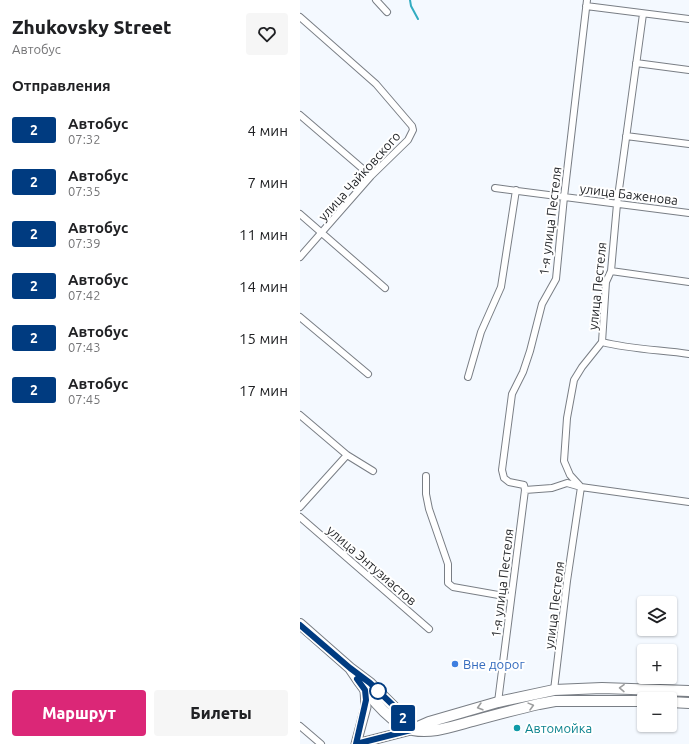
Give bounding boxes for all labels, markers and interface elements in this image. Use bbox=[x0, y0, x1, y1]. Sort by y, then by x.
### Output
button: heart bbox=[246, 13, 288, 55]
text: Zhukovsky Street bbox=[12, 16, 172, 38]
text: Автобус bbox=[12, 42, 61, 56]
text: Отправления bbox=[12, 77, 111, 94]
text: Автобус bbox=[68, 115, 128, 132]
text: 2 bbox=[30, 122, 38, 138]
text: 4 мин bbox=[248, 122, 288, 139]
street label: улица Чайковского bbox=[315, 129, 403, 223]
text: 07:32 bbox=[68, 132, 101, 146]
street label: 1-я улица Пестеля bbox=[536, 166, 564, 276]
text: Автобус bbox=[68, 167, 128, 184]
text: 2 bbox=[30, 174, 38, 190]
text: 7 мин bbox=[248, 174, 288, 191]
street label: улица Баженова bbox=[579, 181, 679, 207]
text: 07:35 bbox=[68, 184, 101, 198]
text: Автобус bbox=[68, 219, 128, 236]
text: 2 bbox=[30, 226, 38, 242]
text: 11 мин bbox=[239, 226, 288, 243]
text: 07:39 bbox=[68, 236, 101, 250]
street label: улица Пестеля bbox=[585, 241, 609, 331]
text: Автобус bbox=[68, 271, 128, 288]
text: 2 bbox=[30, 278, 38, 294]
text: 14 мин bbox=[239, 278, 288, 295]
text: 07:42 bbox=[68, 288, 101, 302]
text: Автобус bbox=[68, 323, 128, 340]
text: 2 bbox=[30, 330, 38, 346]
text: 15 мин bbox=[239, 330, 288, 347]
text: 07:43 bbox=[68, 340, 101, 354]
text: Автобус bbox=[68, 375, 128, 392]
text: 2 bbox=[30, 382, 38, 398]
text: 17 мин bbox=[239, 382, 288, 399]
text: 07:45 bbox=[68, 392, 101, 406]
street label: улица Энтузиастов bbox=[324, 522, 420, 608]
street label: 1-я улица Пестеля bbox=[488, 528, 516, 638]
street label: улица Пестеля bbox=[542, 560, 566, 650]
map controls bbox=[637, 596, 677, 732]
button: layers bbox=[637, 596, 677, 636]
button: + bbox=[637, 644, 677, 684]
place label: Вне дорог bbox=[463, 657, 525, 671]
marker: Вне дорог bbox=[450, 659, 460, 669]
unlabelled marker bbox=[369, 682, 387, 700]
one-way arrow bbox=[619, 684, 625, 692]
button: Маршрут bbox=[12, 690, 146, 736]
button: Билеты bbox=[154, 690, 288, 736]
button: − bbox=[637, 692, 677, 732]
one-way arrow bbox=[477, 702, 484, 711]
one-way arrow bbox=[528, 702, 534, 710]
line badge: 2 bbox=[390, 705, 416, 731]
text: 2 bbox=[399, 710, 407, 726]
place label: Автомойка bbox=[525, 721, 592, 735]
marker: Автомойка bbox=[512, 723, 522, 733]

